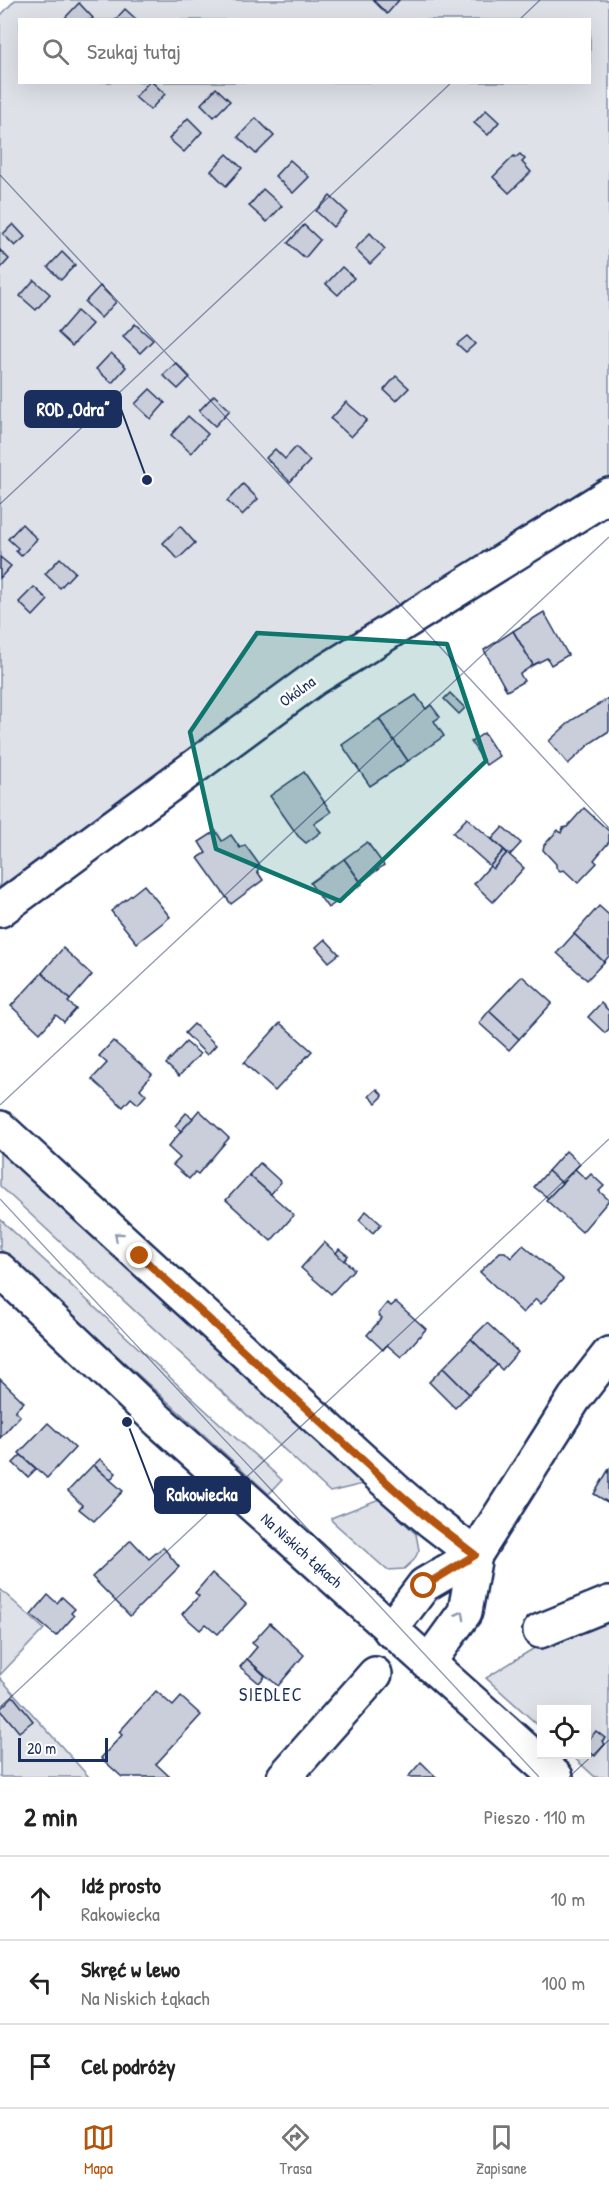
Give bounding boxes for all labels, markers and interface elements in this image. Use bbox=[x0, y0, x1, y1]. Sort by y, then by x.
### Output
search box bbox=[18, 18, 591, 84]
icon: search bbox=[39, 35, 72, 68]
text: Szukaj tutaj bbox=[87, 36, 181, 66]
callout: ROD „Odra” bbox=[25, 391, 121, 427]
text: ROD „Odra” bbox=[37, 397, 110, 422]
street label: Okólna bbox=[274, 670, 320, 712]
one-way arrow bbox=[115, 1232, 125, 1243]
route end bbox=[126, 1242, 152, 1268]
callout: Rakowiecka bbox=[155, 1477, 250, 1513]
text: Rakowiecka bbox=[167, 1482, 238, 1507]
street label: Na Niskich Łąkach bbox=[256, 1507, 348, 1593]
route start bbox=[410, 1572, 436, 1598]
one-way arrow bbox=[454, 1611, 465, 1621]
district label: SIEDLEC bbox=[239, 1682, 303, 1707]
map controls bbox=[537, 1705, 591, 1759]
button: locate bbox=[537, 1705, 591, 1759]
scale bar bbox=[18, 1735, 108, 1762]
text: 20 m bbox=[27, 1737, 56, 1759]
text: 2 min bbox=[24, 1799, 77, 1834]
text: Pieszo · 110 m bbox=[484, 1803, 585, 1830]
text: Idź prosto bbox=[81, 1870, 161, 1900]
icon: ahead bbox=[24, 1882, 57, 1915]
text: 10 m bbox=[551, 1885, 585, 1912]
text: Rakowiecka bbox=[81, 1900, 160, 1927]
text: Skręć w lewo bbox=[81, 1954, 180, 1984]
icon: left bbox=[24, 1966, 57, 1999]
text: 100 m bbox=[542, 1969, 585, 1996]
text: Na Niskich Łąkach bbox=[81, 1984, 210, 2011]
icon: arrive bbox=[24, 2050, 57, 2083]
text: Cel podróży bbox=[81, 2051, 176, 2081]
tab: Mapa bbox=[82, 2121, 115, 2179]
tab: Trasa bbox=[279, 2121, 312, 2179]
tab: Zapisane bbox=[476, 2121, 527, 2179]

